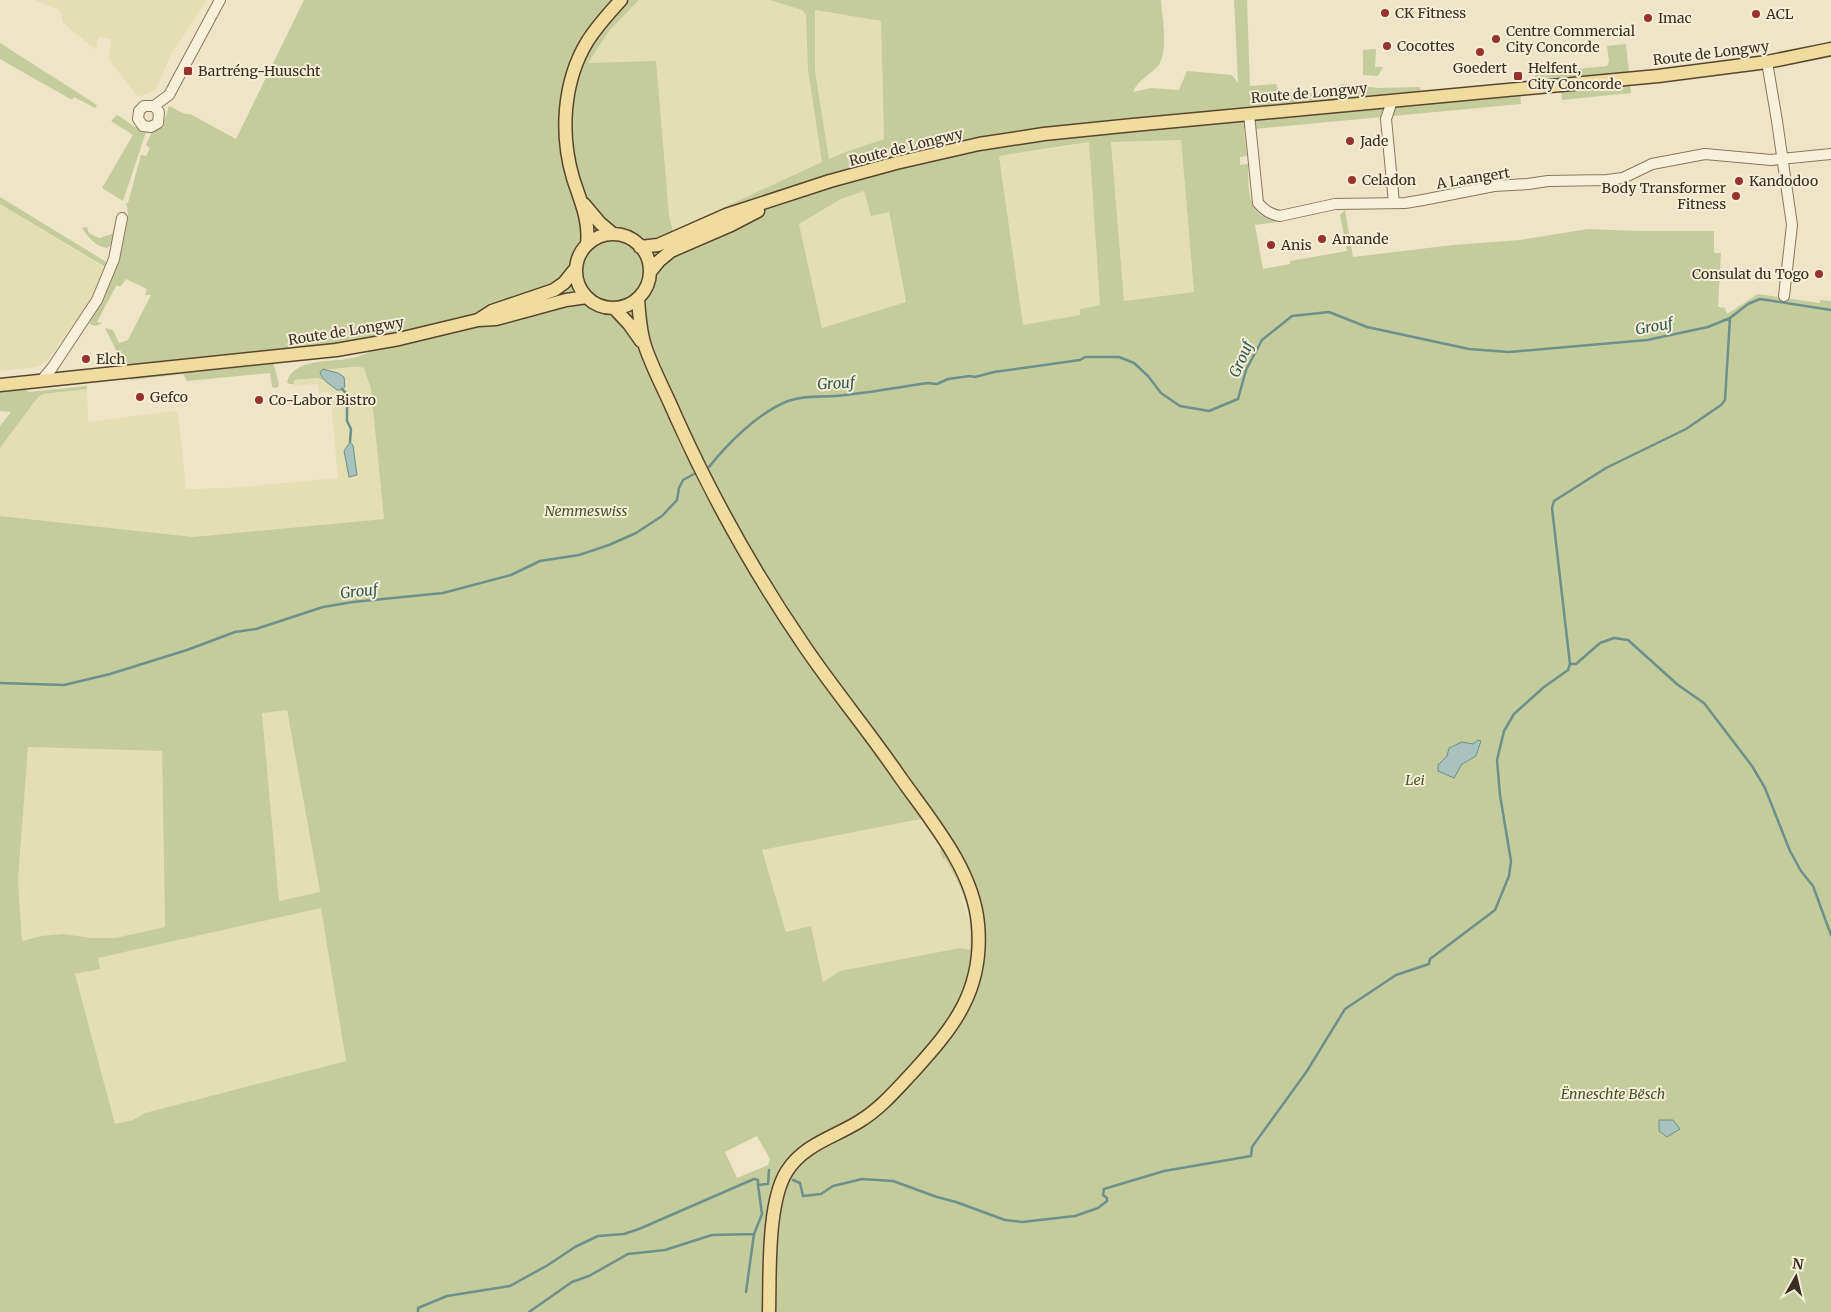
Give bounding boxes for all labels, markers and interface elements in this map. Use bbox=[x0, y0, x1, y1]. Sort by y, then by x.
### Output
place label: CK Fitness bbox=[1395, 4, 1466, 22]
place label: ACL bbox=[1765, 5, 1794, 23]
marker: CK Fitness bbox=[1379, 7, 1391, 19]
marker: ACL bbox=[1750, 8, 1762, 20]
place label: Imac bbox=[1658, 9, 1692, 27]
marker: Imac bbox=[1642, 12, 1654, 24]
place label: Centre Commercial City Concorde bbox=[1506, 22, 1636, 56]
marker: Centre Commercial City Concorde bbox=[1490, 33, 1502, 45]
place label: Cocottes bbox=[1397, 37, 1455, 55]
street label: Route de Longwy bbox=[1652, 37, 1771, 69]
marker: Cocottes bbox=[1381, 40, 1393, 52]
marker: Goedert bbox=[1474, 46, 1486, 58]
place label: Goedert bbox=[1453, 59, 1508, 77]
place label: Helfent, City Concorde bbox=[1528, 59, 1622, 93]
place label: Bartréng-Huuscht bbox=[198, 62, 321, 80]
marker: Bartréng-Huuscht bbox=[182, 65, 194, 77]
marker: Helfent, City Concorde bbox=[1512, 70, 1524, 82]
street label: Route de Longwy bbox=[1250, 79, 1369, 107]
street label: Route de Longwy bbox=[847, 124, 966, 170]
place label: Jade bbox=[1359, 132, 1388, 150]
marker: Jade bbox=[1344, 135, 1356, 147]
street label: A Laangert bbox=[1434, 163, 1511, 193]
place label: Celadon bbox=[1362, 171, 1416, 189]
place label: Kandodoo bbox=[1749, 172, 1818, 190]
marker: Celadon bbox=[1346, 174, 1358, 186]
marker: Kandodoo bbox=[1733, 175, 1745, 187]
place label: Body Transformer Fitness bbox=[1602, 179, 1726, 213]
marker: Body Transformer Fitness bbox=[1730, 190, 1742, 202]
place label: Amande bbox=[1331, 230, 1388, 248]
marker: Amande bbox=[1316, 233, 1328, 245]
place label: Anis bbox=[1280, 236, 1312, 254]
marker: Anis bbox=[1265, 239, 1277, 251]
place label: Consulat du Togo bbox=[1692, 265, 1809, 283]
marker: Consulat du Togo bbox=[1813, 268, 1825, 280]
street label: Route de Longwy bbox=[287, 313, 406, 349]
water label: Grouf bbox=[1634, 313, 1676, 339]
water label: Grouf bbox=[1225, 336, 1258, 380]
place label: Elch bbox=[96, 350, 125, 368]
marker: Elch bbox=[80, 353, 92, 365]
water label: Grouf bbox=[817, 372, 857, 393]
place label: Gefco bbox=[150, 388, 188, 406]
marker: Gefco bbox=[134, 391, 146, 403]
place label: Co-Labor Bistro bbox=[269, 391, 376, 409]
marker: Co-Labor Bistro bbox=[253, 394, 265, 406]
park label: Nemmeswiss bbox=[545, 502, 628, 520]
water label: Grouf bbox=[339, 579, 381, 602]
park label: Lei bbox=[1405, 771, 1425, 789]
park label: Ënneschte Bësch bbox=[1561, 1085, 1665, 1103]
north arrow bbox=[1771, 1252, 1821, 1302]
text: N bbox=[1791, 1254, 1805, 1274]

